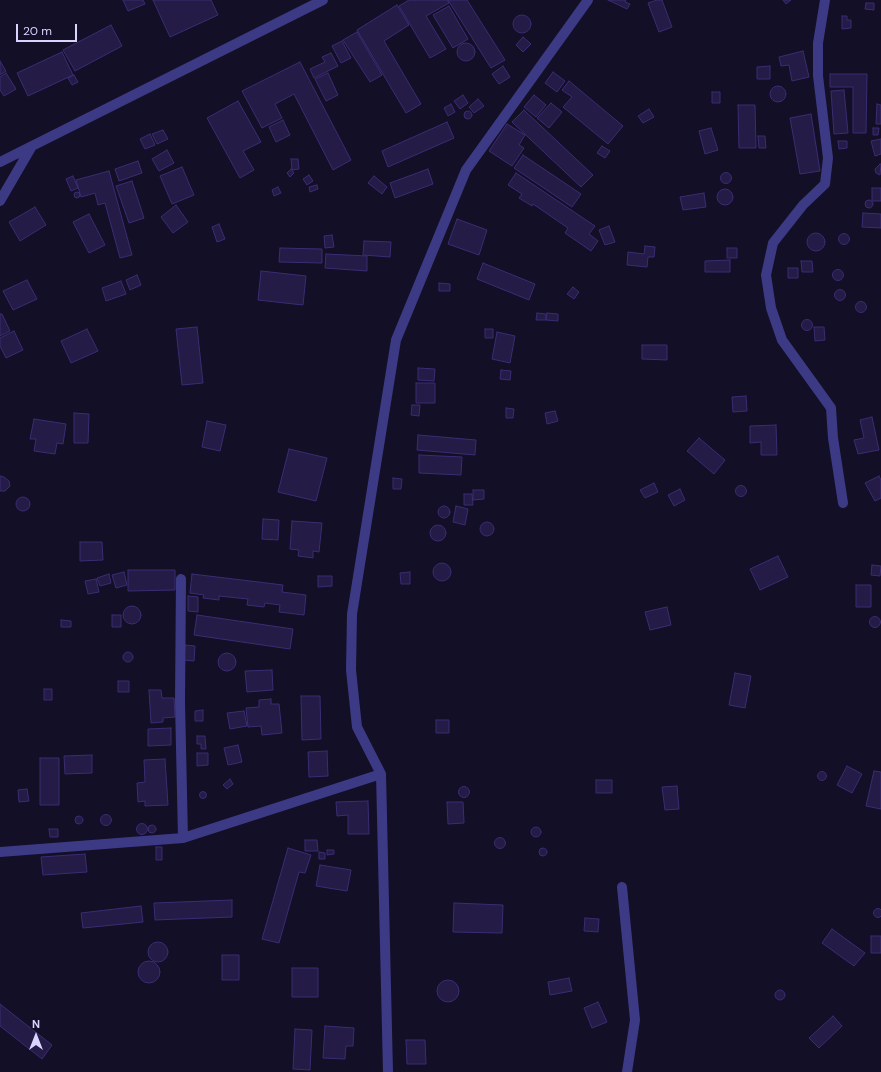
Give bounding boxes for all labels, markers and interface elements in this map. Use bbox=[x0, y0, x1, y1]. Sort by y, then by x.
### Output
scale bar bbox=[18, 16, 79, 42]
text: 20 m bbox=[23, 23, 52, 39]
north arrow bbox=[16, 1016, 56, 1056]
text: N bbox=[32, 1017, 40, 1031]

